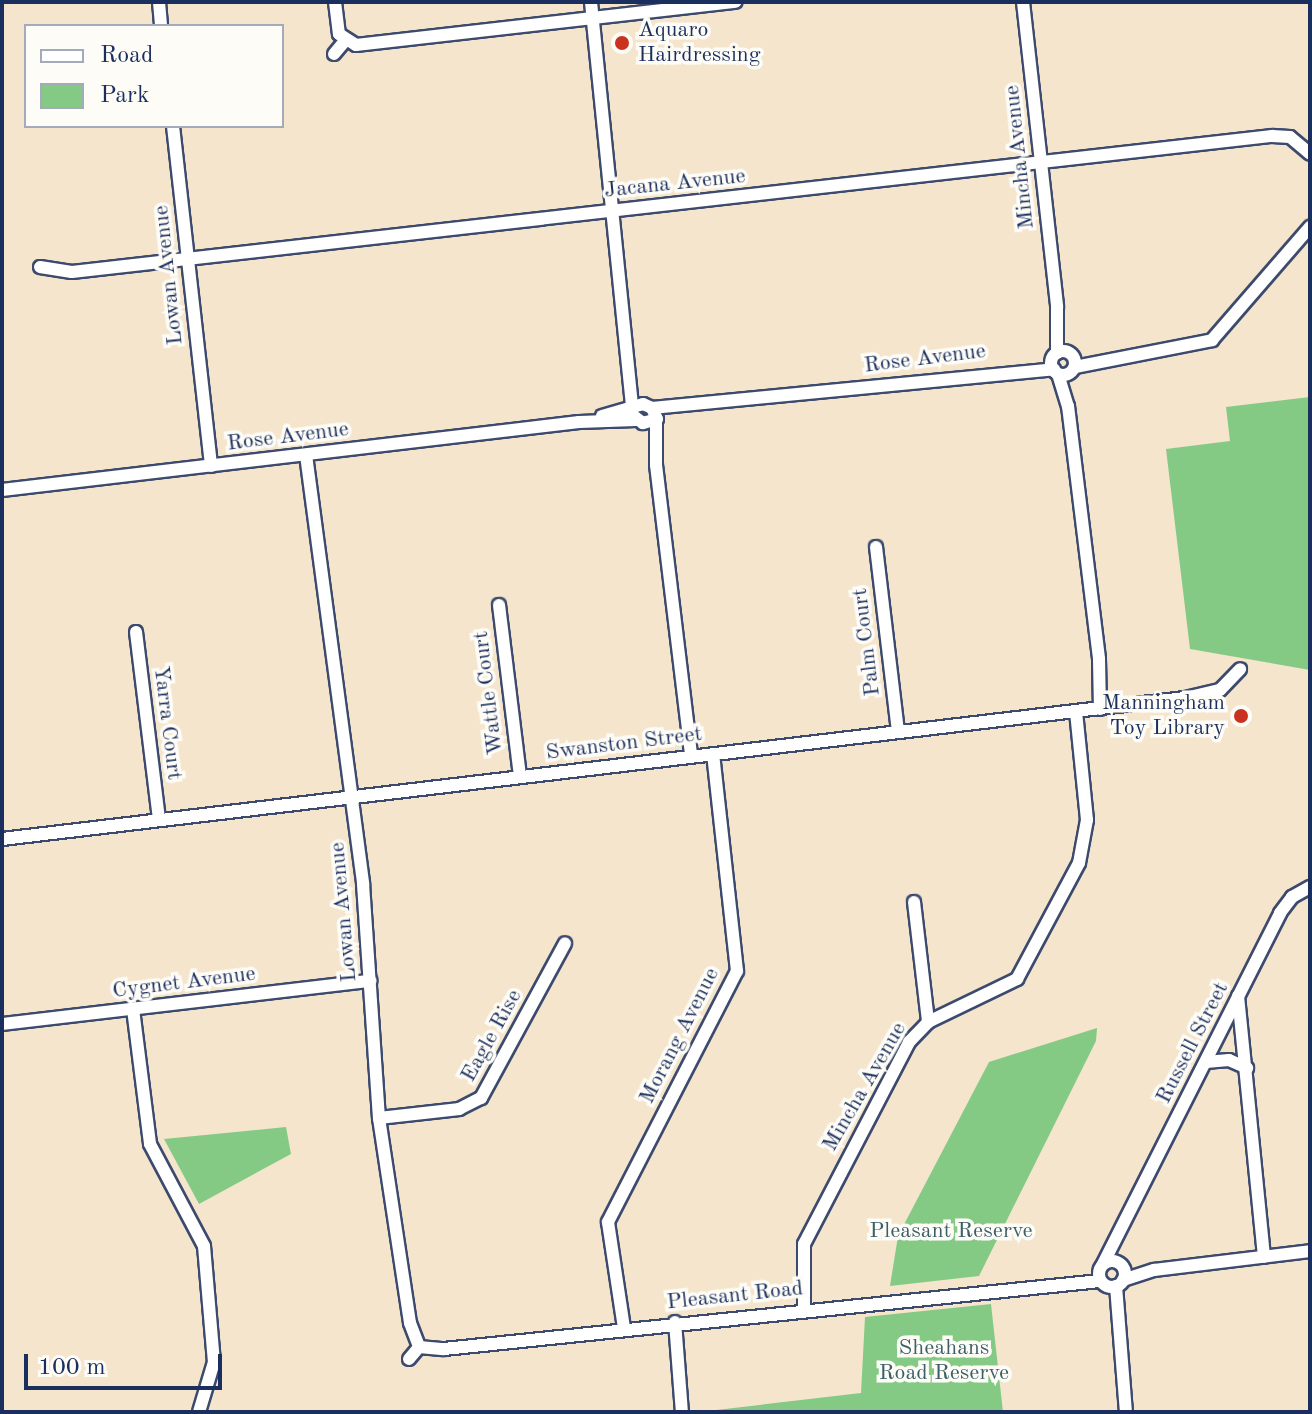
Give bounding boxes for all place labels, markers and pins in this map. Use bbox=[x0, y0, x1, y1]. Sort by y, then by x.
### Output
place label: Aquaro Hairdressing bbox=[638, 17, 761, 68]
marker: Aquaro Hairdressing bbox=[613, 34, 631, 52]
place label: Manningham Toy Library bbox=[1102, 690, 1225, 742]
marker: Manningham Toy Library bbox=[1232, 707, 1250, 725]

